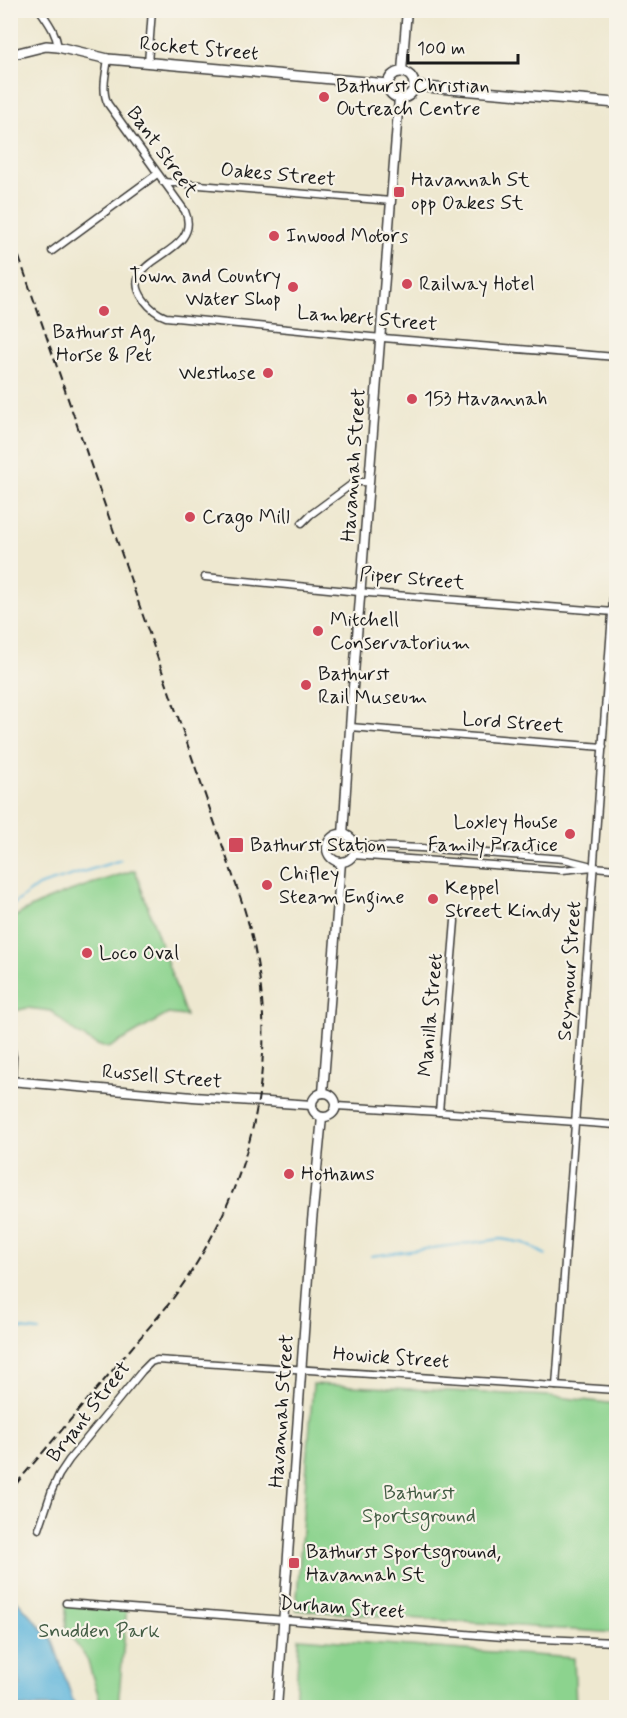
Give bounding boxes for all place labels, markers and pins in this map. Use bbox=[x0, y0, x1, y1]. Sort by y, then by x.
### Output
place label: Bathurst Christian Outreach Centre bbox=[336, 73, 489, 123]
marker: Bathurst Christian Outreach Centre bbox=[317, 90, 331, 104]
place label: Havannah St opp Oakes St bbox=[411, 167, 530, 217]
marker: Havannah St opp Oakes St bbox=[392, 185, 406, 199]
place label: Inwood Motors bbox=[286, 223, 408, 250]
marker: Inwood Motors bbox=[267, 229, 281, 243]
place label: Town and Country Water Shop bbox=[129, 263, 281, 313]
place label: Railway Hotel bbox=[419, 271, 535, 298]
marker: Railway Hotel bbox=[400, 277, 414, 291]
marker: Town and Country Water Shop bbox=[286, 280, 300, 294]
marker: Bathurst Ag, Horse & Pet bbox=[97, 304, 111, 318]
place label: Bathurst Ag, Horse & Pet bbox=[53, 319, 155, 369]
place label: Westhose bbox=[179, 360, 256, 387]
marker: Westhose bbox=[261, 366, 275, 380]
place label: 153 Havannah bbox=[424, 386, 548, 413]
marker: 153 Havannah bbox=[405, 392, 419, 406]
place label: Crago Mill bbox=[202, 504, 290, 532]
marker: Crago Mill bbox=[183, 510, 197, 524]
place label: Mitchell Conservatorium bbox=[330, 607, 470, 657]
marker: Mitchell Conservatorium bbox=[311, 624, 325, 638]
place label: Bathurst Rail Museum bbox=[318, 661, 427, 711]
marker: Bathurst Rail Museum bbox=[299, 678, 313, 692]
place label: Loxley House Family Practice bbox=[428, 809, 558, 859]
marker: Loxley House Family Practice bbox=[563, 827, 577, 841]
place label: Bathurst Station bbox=[250, 832, 386, 859]
marker: Bathurst Station bbox=[227, 836, 245, 854]
place label: Chifley Steam Engine bbox=[279, 861, 404, 913]
place label: Keppel Street Kindy bbox=[445, 875, 561, 925]
marker: Chifley Steam Engine bbox=[260, 878, 274, 892]
marker: Keppel Street Kindy bbox=[426, 892, 440, 906]
place label: Loco Oval bbox=[99, 940, 179, 967]
marker: Loco Oval bbox=[80, 946, 94, 960]
place label: Hothams bbox=[301, 1161, 375, 1188]
marker: Hothams bbox=[282, 1167, 296, 1181]
place label: Bathurst Sportsground, Havannah St bbox=[306, 1539, 501, 1589]
marker: Bathurst Sportsground, Havannah St bbox=[287, 1556, 301, 1570]

